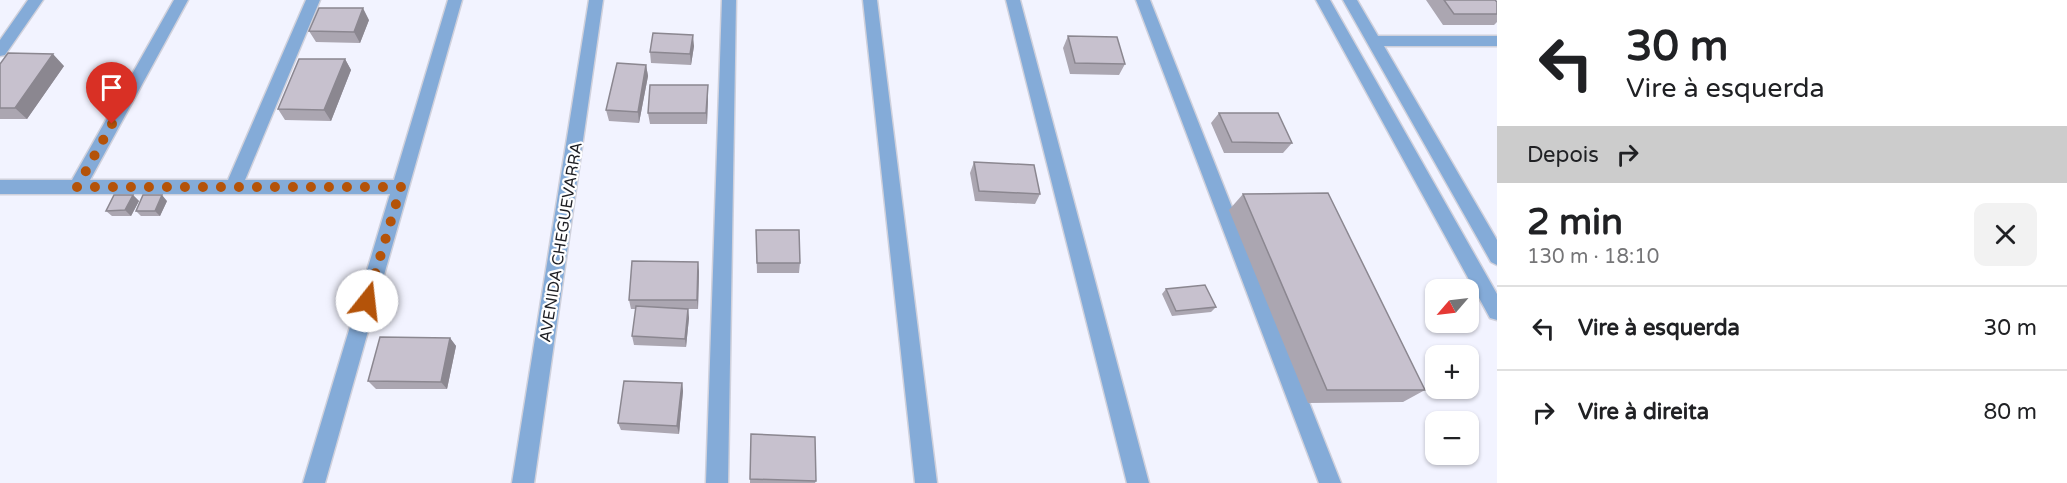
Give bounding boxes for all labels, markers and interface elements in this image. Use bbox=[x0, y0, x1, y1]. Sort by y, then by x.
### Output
text: 30 m bbox=[1626, 21, 1728, 72]
icon: left bbox=[1527, 24, 1605, 102]
pin bbox=[86, 62, 137, 124]
icon: arrive bbox=[95, 71, 128, 104]
text: Vire à esquerda bbox=[1626, 72, 1825, 105]
icon: right bbox=[1611, 138, 1644, 171]
street label: AVENIDA CHEGUEVARRA bbox=[535, 140, 587, 344]
text: Depois bbox=[1527, 142, 1599, 168]
text: 2 min bbox=[1527, 201, 1623, 244]
button: close bbox=[1974, 203, 2037, 266]
text: 130 m · 18:10 bbox=[1527, 245, 1659, 269]
position arrow bbox=[335, 269, 399, 333]
north arrow bbox=[1425, 279, 1479, 333]
map controls bbox=[1425, 279, 1479, 465]
icon: left bbox=[1527, 312, 1560, 345]
text: Vire à esquerda bbox=[1578, 315, 1740, 341]
text: 30 m bbox=[1983, 315, 2037, 341]
button: + bbox=[1425, 345, 1479, 399]
icon: right bbox=[1527, 396, 1560, 429]
text: Vire à direita bbox=[1578, 399, 1709, 425]
text: 80 m bbox=[1983, 399, 2037, 425]
button: − bbox=[1425, 411, 1479, 465]

